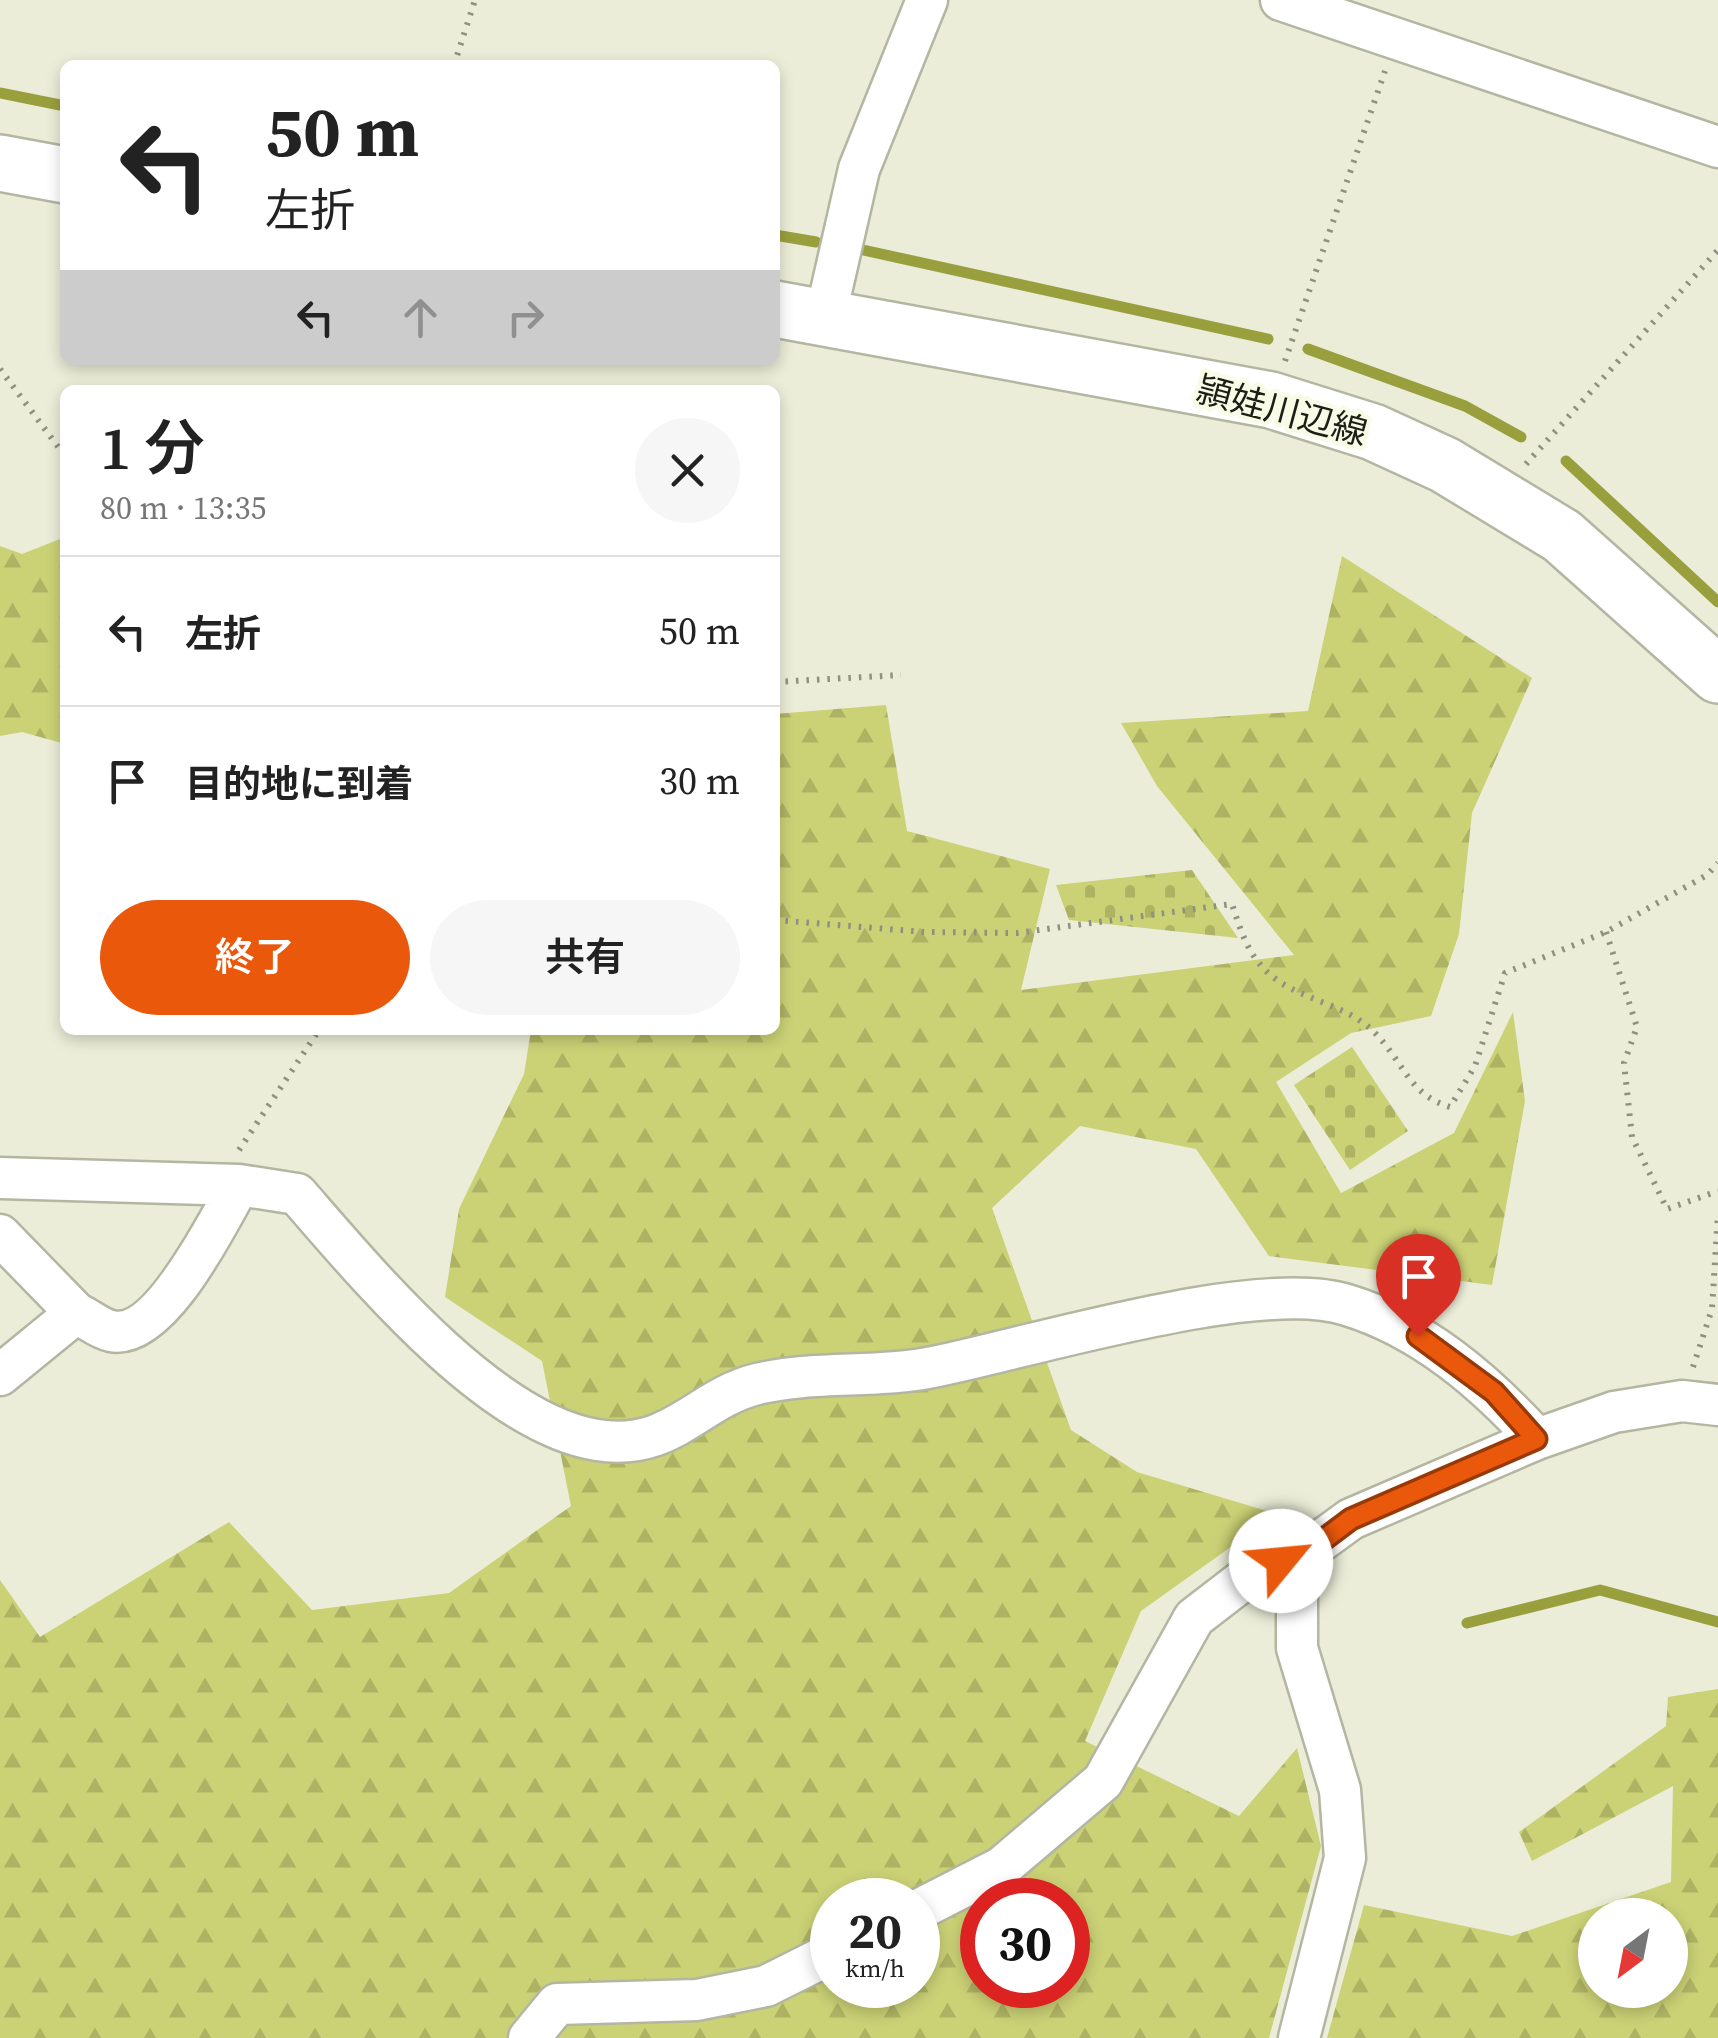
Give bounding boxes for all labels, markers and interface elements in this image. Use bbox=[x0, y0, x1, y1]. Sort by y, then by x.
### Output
text: 50 m bbox=[265, 83, 419, 179]
icon: left bbox=[100, 100, 230, 230]
text: 左折 bbox=[265, 179, 355, 241]
icon: left bbox=[288, 290, 343, 345]
icon: ahead bbox=[393, 290, 448, 345]
icon: right bbox=[498, 290, 553, 345]
street label: 頴娃川辺線 bbox=[1191, 365, 1373, 457]
text: 1 分 bbox=[100, 407, 205, 489]
button: close bbox=[635, 418, 740, 523]
text: 80 m · 13:35 bbox=[100, 486, 266, 530]
icon: left bbox=[100, 604, 155, 659]
text: 50 m bbox=[659, 605, 740, 657]
text: 左折 bbox=[185, 608, 261, 660]
icon: arrive bbox=[100, 754, 155, 809]
text: 30 m bbox=[659, 755, 740, 807]
text: 目的地に到着 bbox=[185, 758, 413, 810]
button: 終了 bbox=[100, 900, 410, 1015]
button: 共有 bbox=[430, 900, 740, 1015]
pin bbox=[1376, 1234, 1461, 1337]
icon: arrive bbox=[1391, 1249, 1446, 1304]
position arrow bbox=[1229, 1509, 1333, 1613]
speed limit sign: 30 bbox=[960, 1878, 1090, 2008]
text: 20 bbox=[848, 1896, 902, 1965]
north arrow bbox=[1578, 1898, 1688, 2008]
map controls bbox=[1578, 1898, 1688, 2008]
text: km/h bbox=[845, 1951, 905, 1985]

